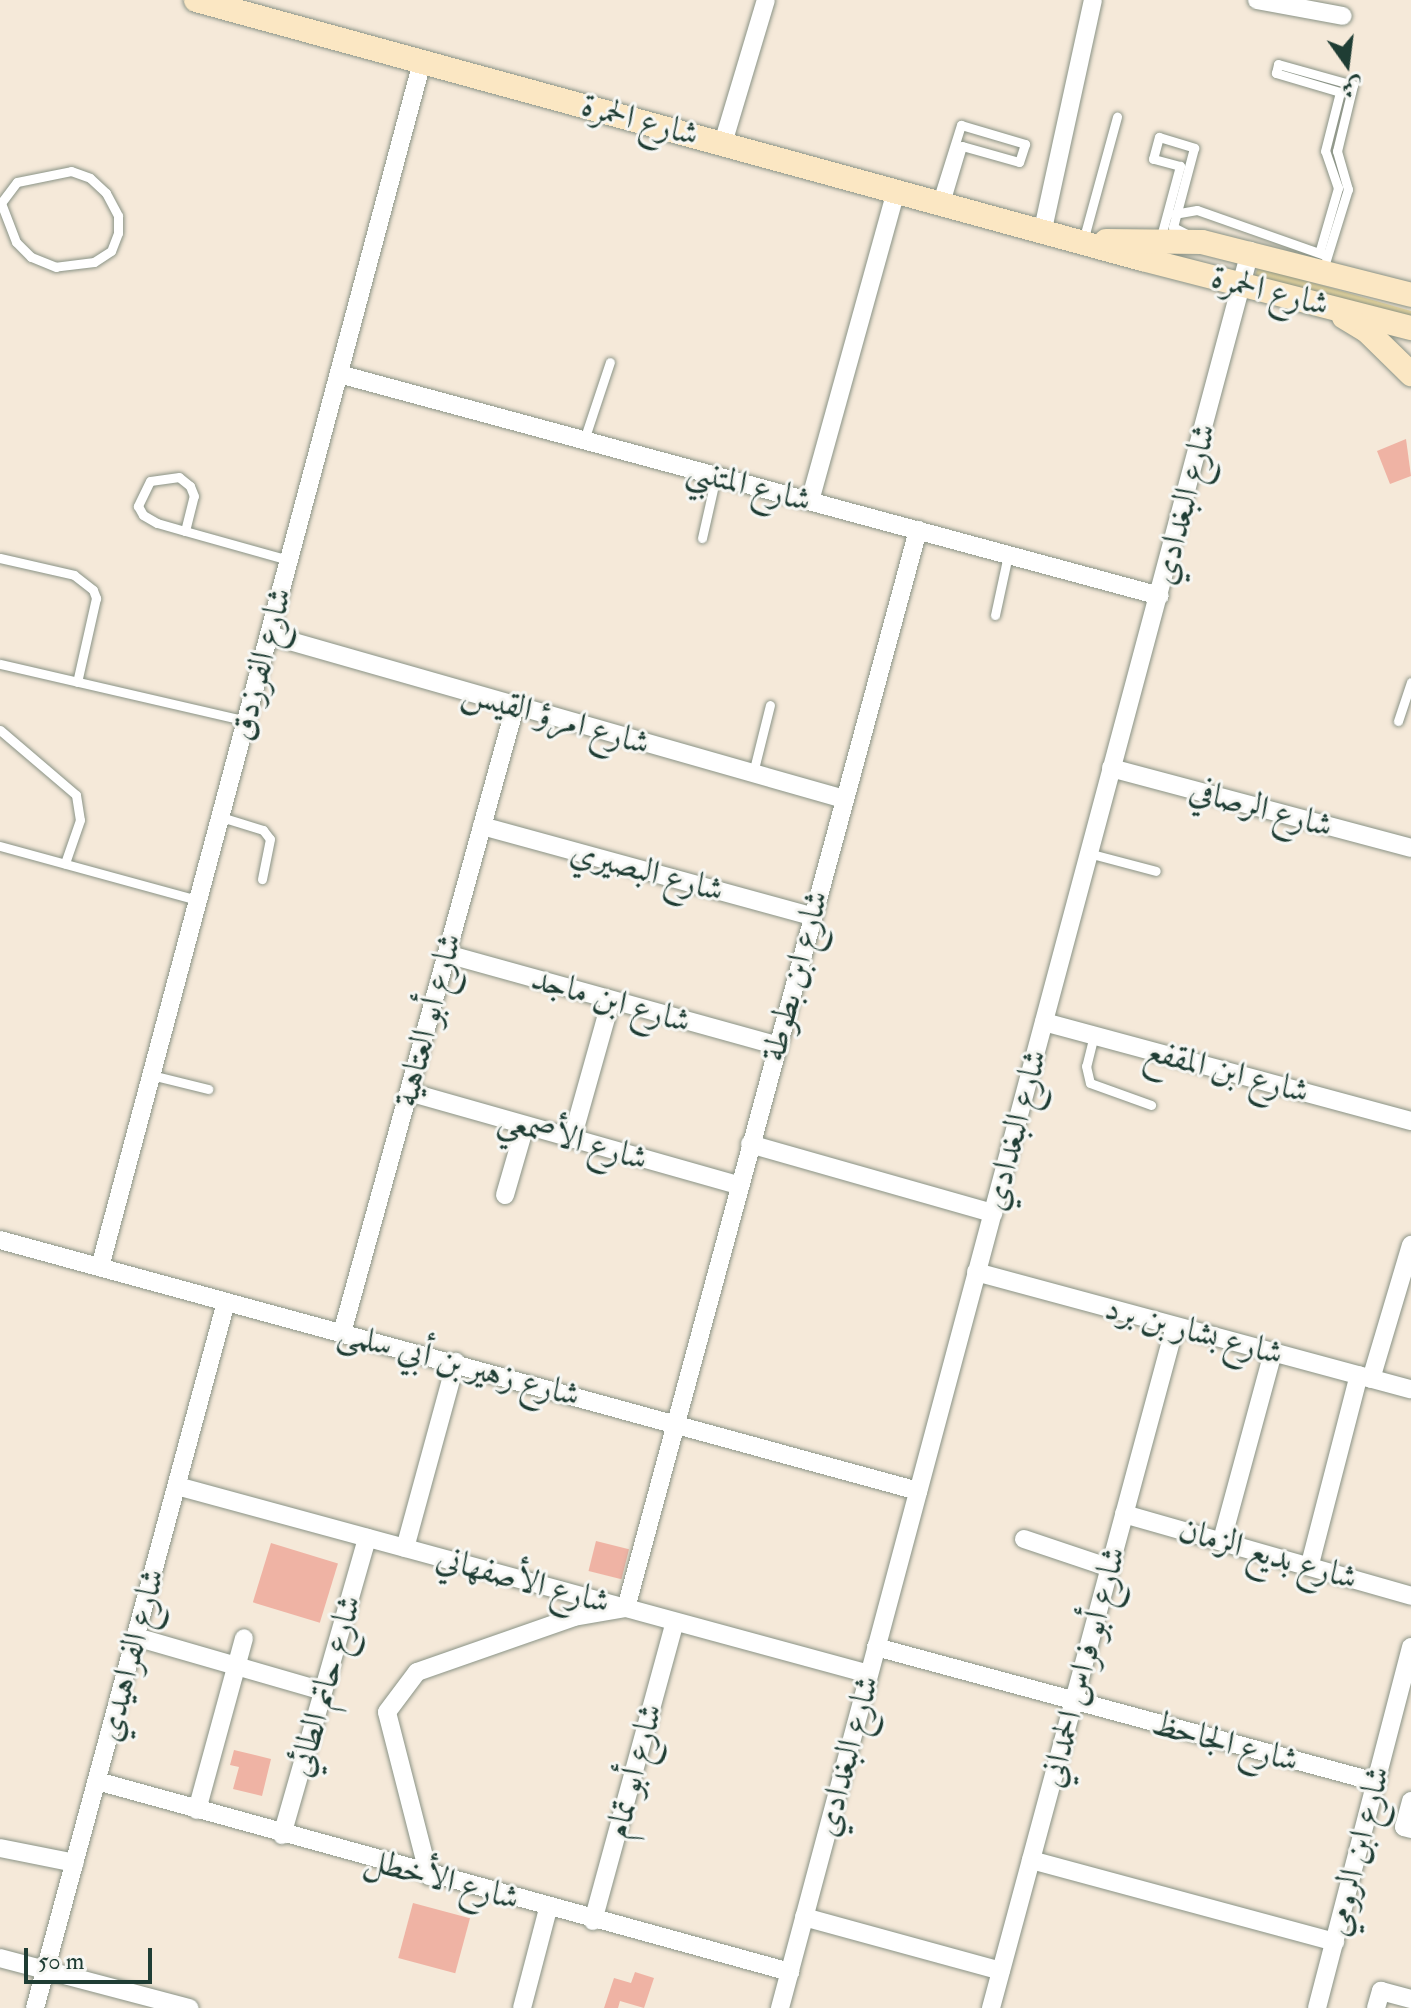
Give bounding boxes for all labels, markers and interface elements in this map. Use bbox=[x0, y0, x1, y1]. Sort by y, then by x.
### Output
north arrow bbox=[1307, 24, 1387, 104]
text: ش bbox=[1339, 71, 1367, 104]
street label: شارع الحمرة bbox=[577, 85, 703, 155]
street label: شارع الحمرة bbox=[1207, 257, 1333, 325]
street label: شارع البغدادي bbox=[1143, 419, 1225, 589]
street label: شارع المتنبي bbox=[682, 449, 816, 521]
street label: شارع الفرزدق bbox=[221, 583, 301, 745]
street label: شارع امرؤ القيس bbox=[457, 672, 655, 764]
street label: شارع الرصافي bbox=[1185, 769, 1337, 847]
street label: شارع البصيري bbox=[566, 831, 728, 911]
street label: شارع ابن بطوطة bbox=[753, 886, 837, 1066]
street label: شارع أبو العتاهية bbox=[385, 929, 471, 1111]
street label: شارع ابن ماجد bbox=[527, 958, 695, 1042]
street label: شارع ابن المقفع bbox=[1141, 1030, 1313, 1112]
street label: شارع البغدادي bbox=[974, 1045, 1056, 1215]
street label: شارع الأصمعي bbox=[494, 1098, 652, 1180]
street label: شارع بشار بن برد bbox=[1100, 1288, 1288, 1374]
street label: شارع زهير بن أبي سلمى bbox=[334, 1312, 584, 1416]
street label: شارع بديع الزمان bbox=[1174, 1509, 1362, 1599]
street label: شارع الأصفهاني bbox=[432, 1537, 614, 1623]
street label: شارع أبو فراس الحمداني bbox=[1031, 1542, 1135, 1792]
street label: شارع الفراهيدي bbox=[88, 1564, 174, 1746]
street label: شارع حاتم الطائي bbox=[280, 1591, 370, 1781]
street label: شارع البغدادي bbox=[806, 1671, 888, 1841]
street label: شارع أبو تمام bbox=[596, 1699, 672, 1843]
street label: شارع الجاحظ bbox=[1147, 1703, 1303, 1781]
street label: شارع ابن الرومي bbox=[1317, 1762, 1399, 1940]
street label: شارع الأخطل bbox=[360, 1839, 524, 1919]
scale bar bbox=[28, 1932, 156, 1982]
text: 50 m bbox=[38, 1946, 84, 1977]

